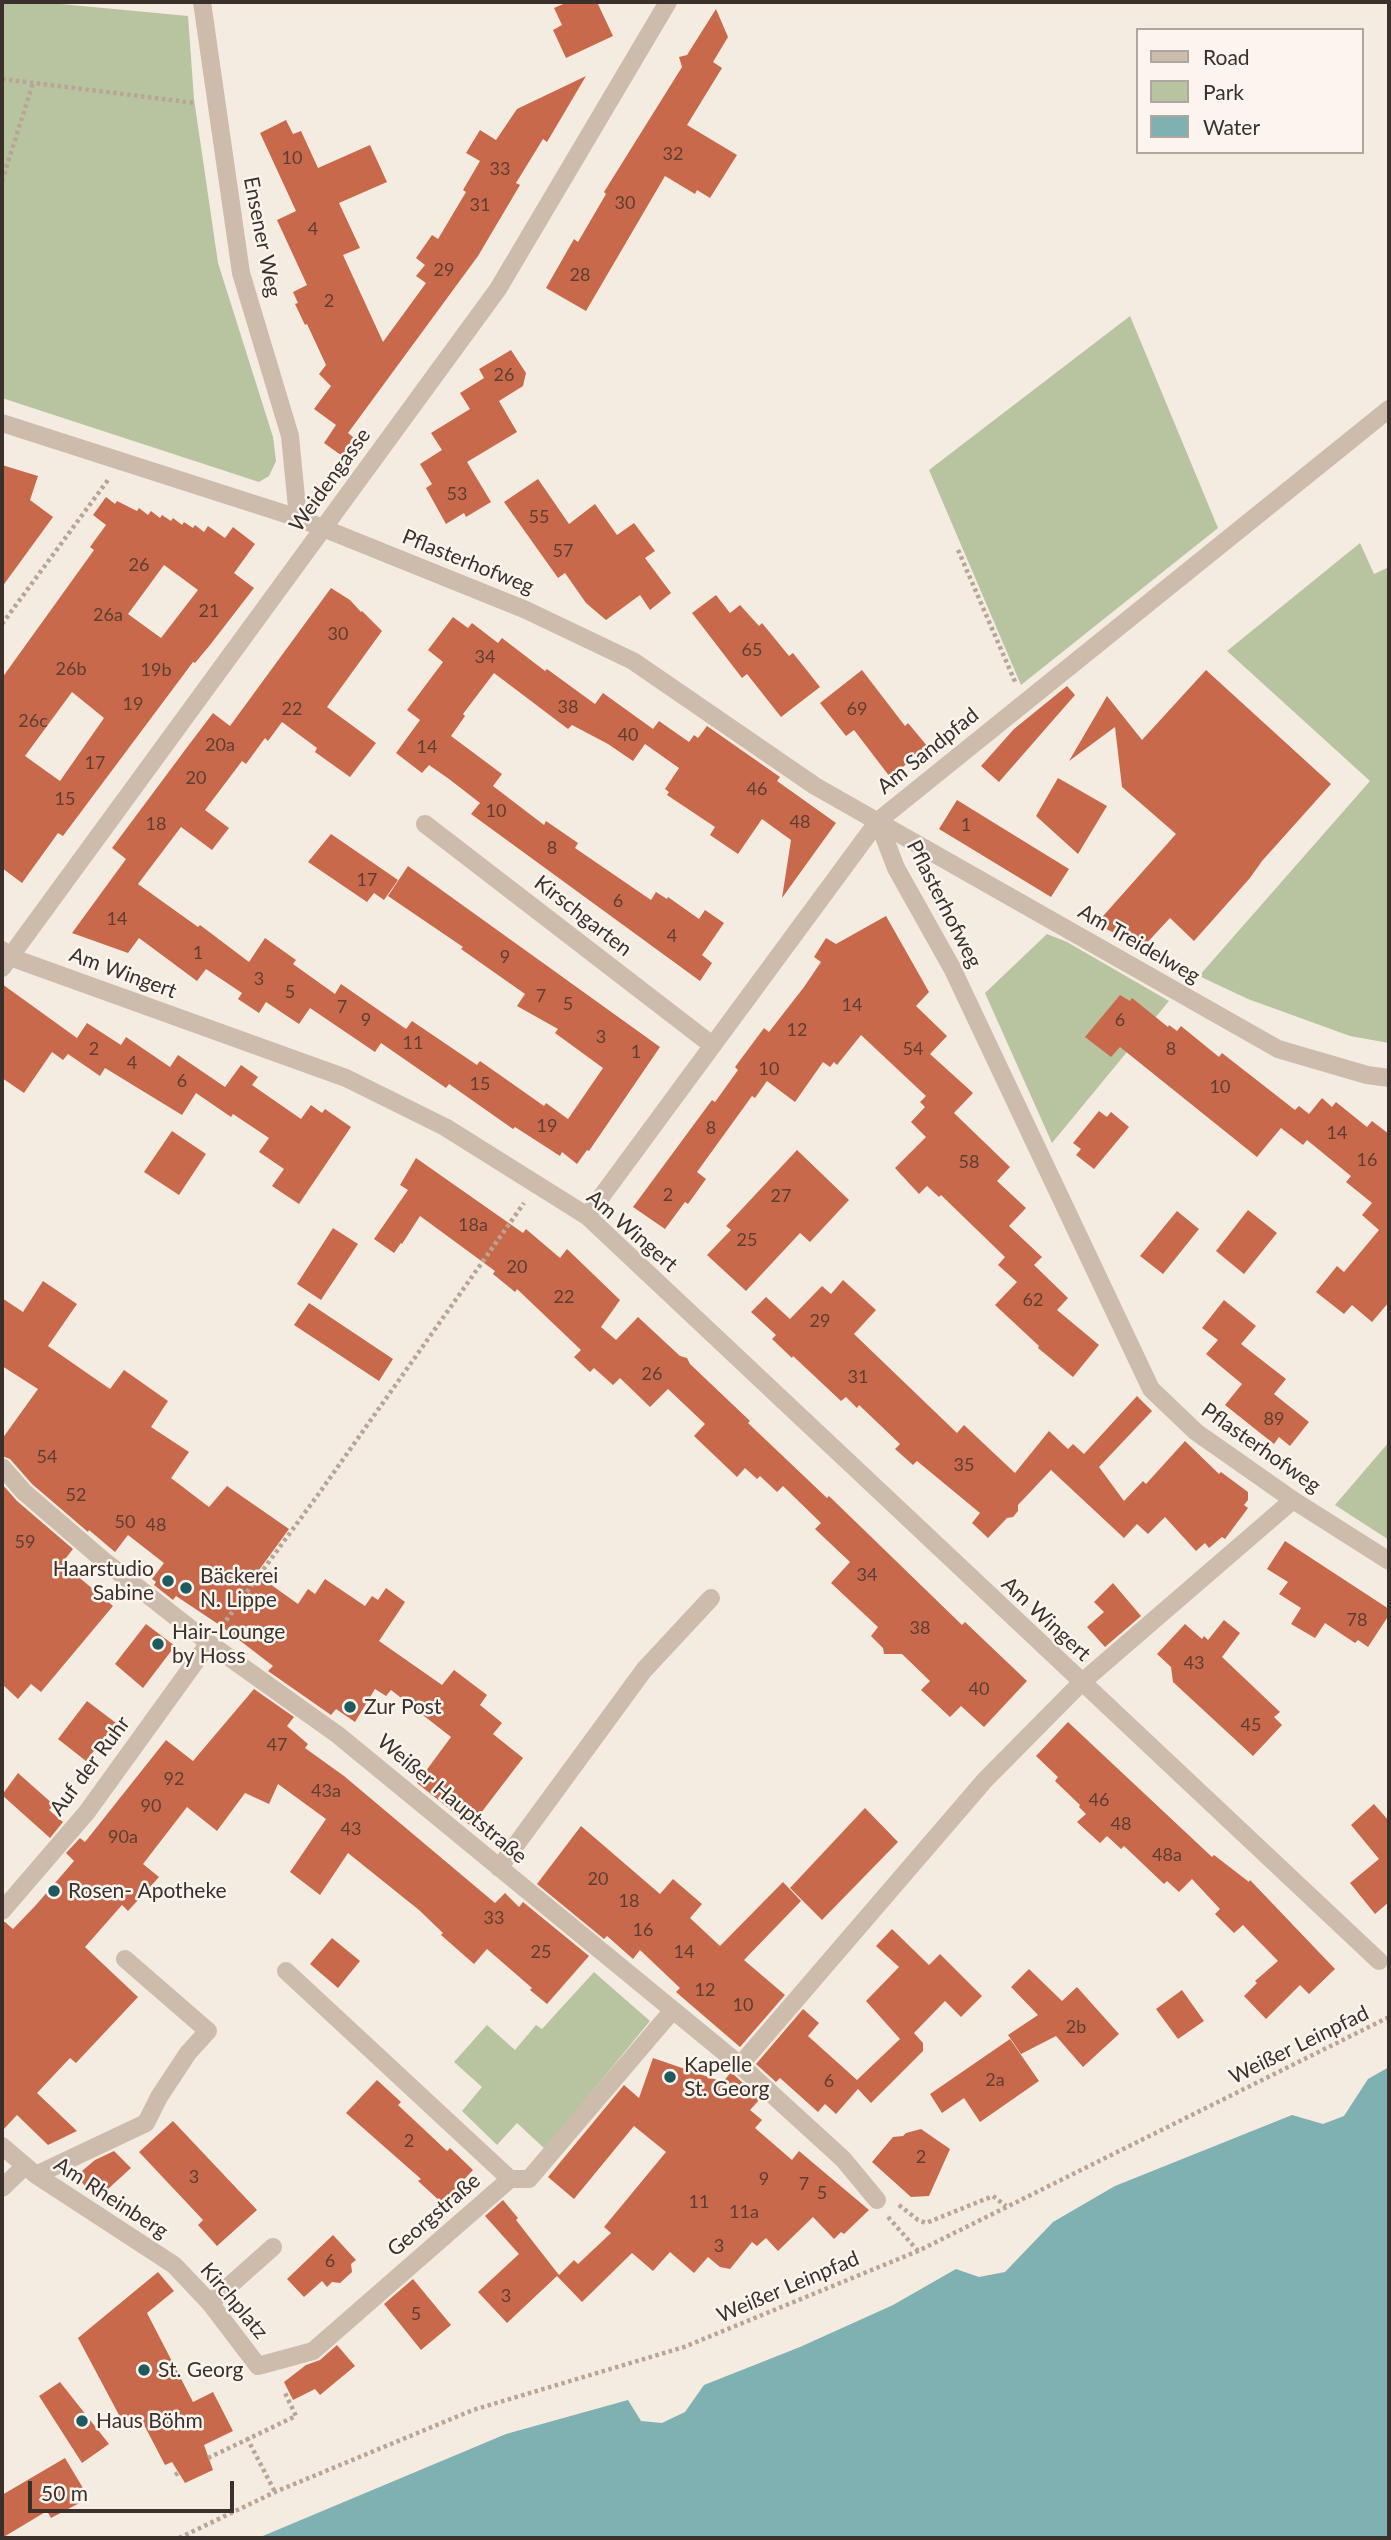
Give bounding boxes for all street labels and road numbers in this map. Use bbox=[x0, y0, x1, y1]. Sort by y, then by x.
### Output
street label: Ensener Weg bbox=[238, 175, 286, 299]
street label: Weidengasse bbox=[284, 423, 376, 537]
street label: Pflasterhofweg bbox=[398, 524, 538, 600]
street label: Am Sandpfad bbox=[872, 702, 984, 800]
street label: Pflasterhofweg bbox=[901, 836, 987, 972]
street label: Kirschgarten bbox=[529, 870, 637, 962]
street label: Am Treidelweg bbox=[1074, 899, 1204, 989]
street label: Am Wingert bbox=[66, 942, 180, 1004]
street label: Am Wingert bbox=[581, 1185, 683, 1277]
street label: Pflasterhofweg bbox=[1196, 1398, 1326, 1498]
street label: Am Wingert bbox=[996, 1572, 1096, 1666]
street label: Auf der Ruhr bbox=[44, 1711, 136, 1821]
street label: Weißer Hauptstraße bbox=[372, 1729, 532, 1869]
street label: Weißer Leinpfad bbox=[1225, 2000, 1373, 2090]
street label: Am Rheinberg bbox=[49, 2152, 173, 2244]
street label: Georgstraße bbox=[383, 2168, 485, 2262]
street label: Weißer Leinpfad bbox=[713, 2246, 863, 2328]
street label: Kirchplatz bbox=[195, 2258, 273, 2344]

